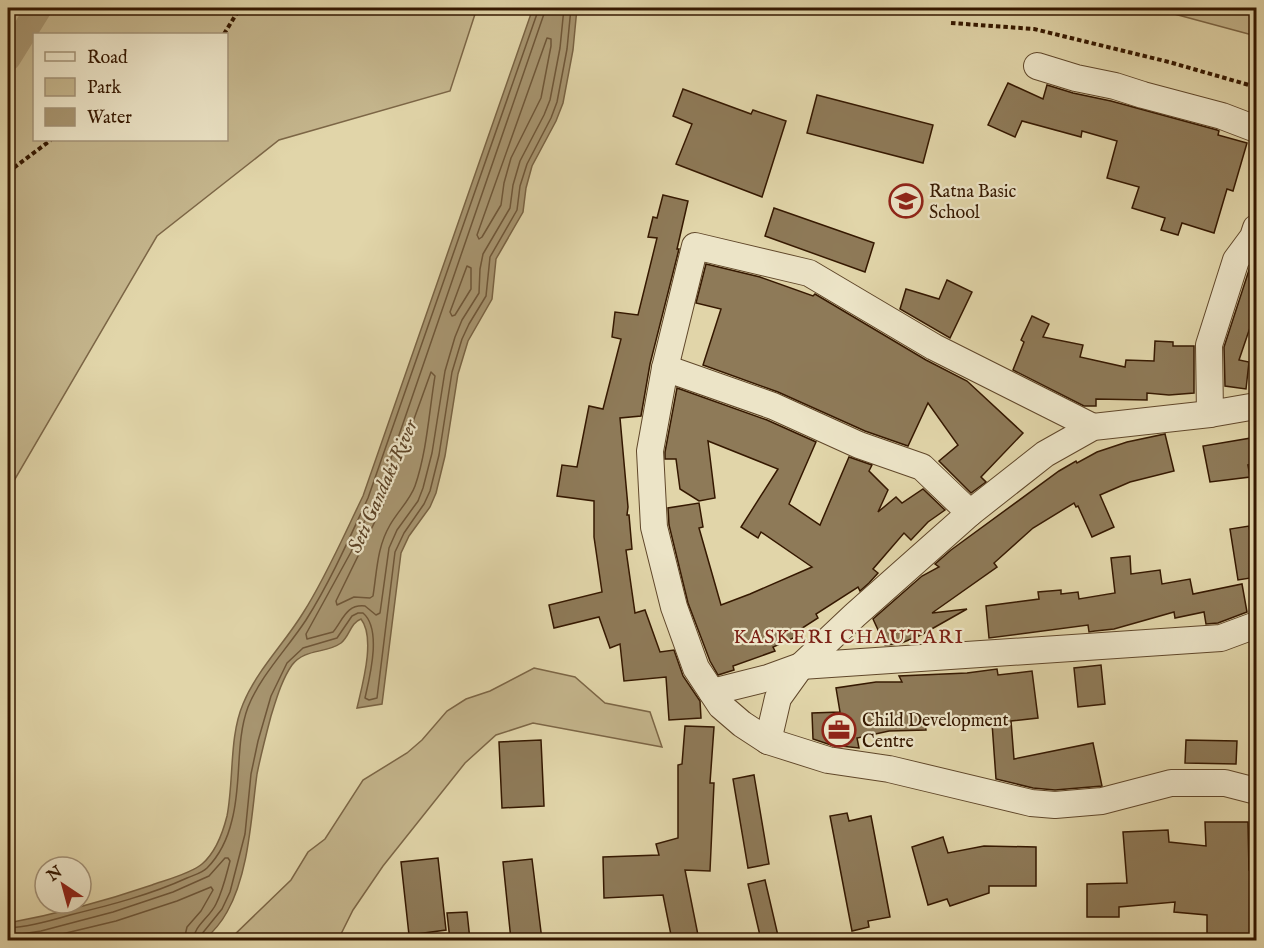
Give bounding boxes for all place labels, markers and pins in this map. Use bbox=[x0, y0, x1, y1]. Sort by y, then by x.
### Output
place label: Ratna Basic School bbox=[929, 181, 1017, 225]
school or university icon: Ratna Basic School bbox=[888, 183, 924, 219]
place label: Child Development Centre bbox=[862, 710, 1009, 754]
office icon: Child Development Centre bbox=[821, 712, 857, 748]

